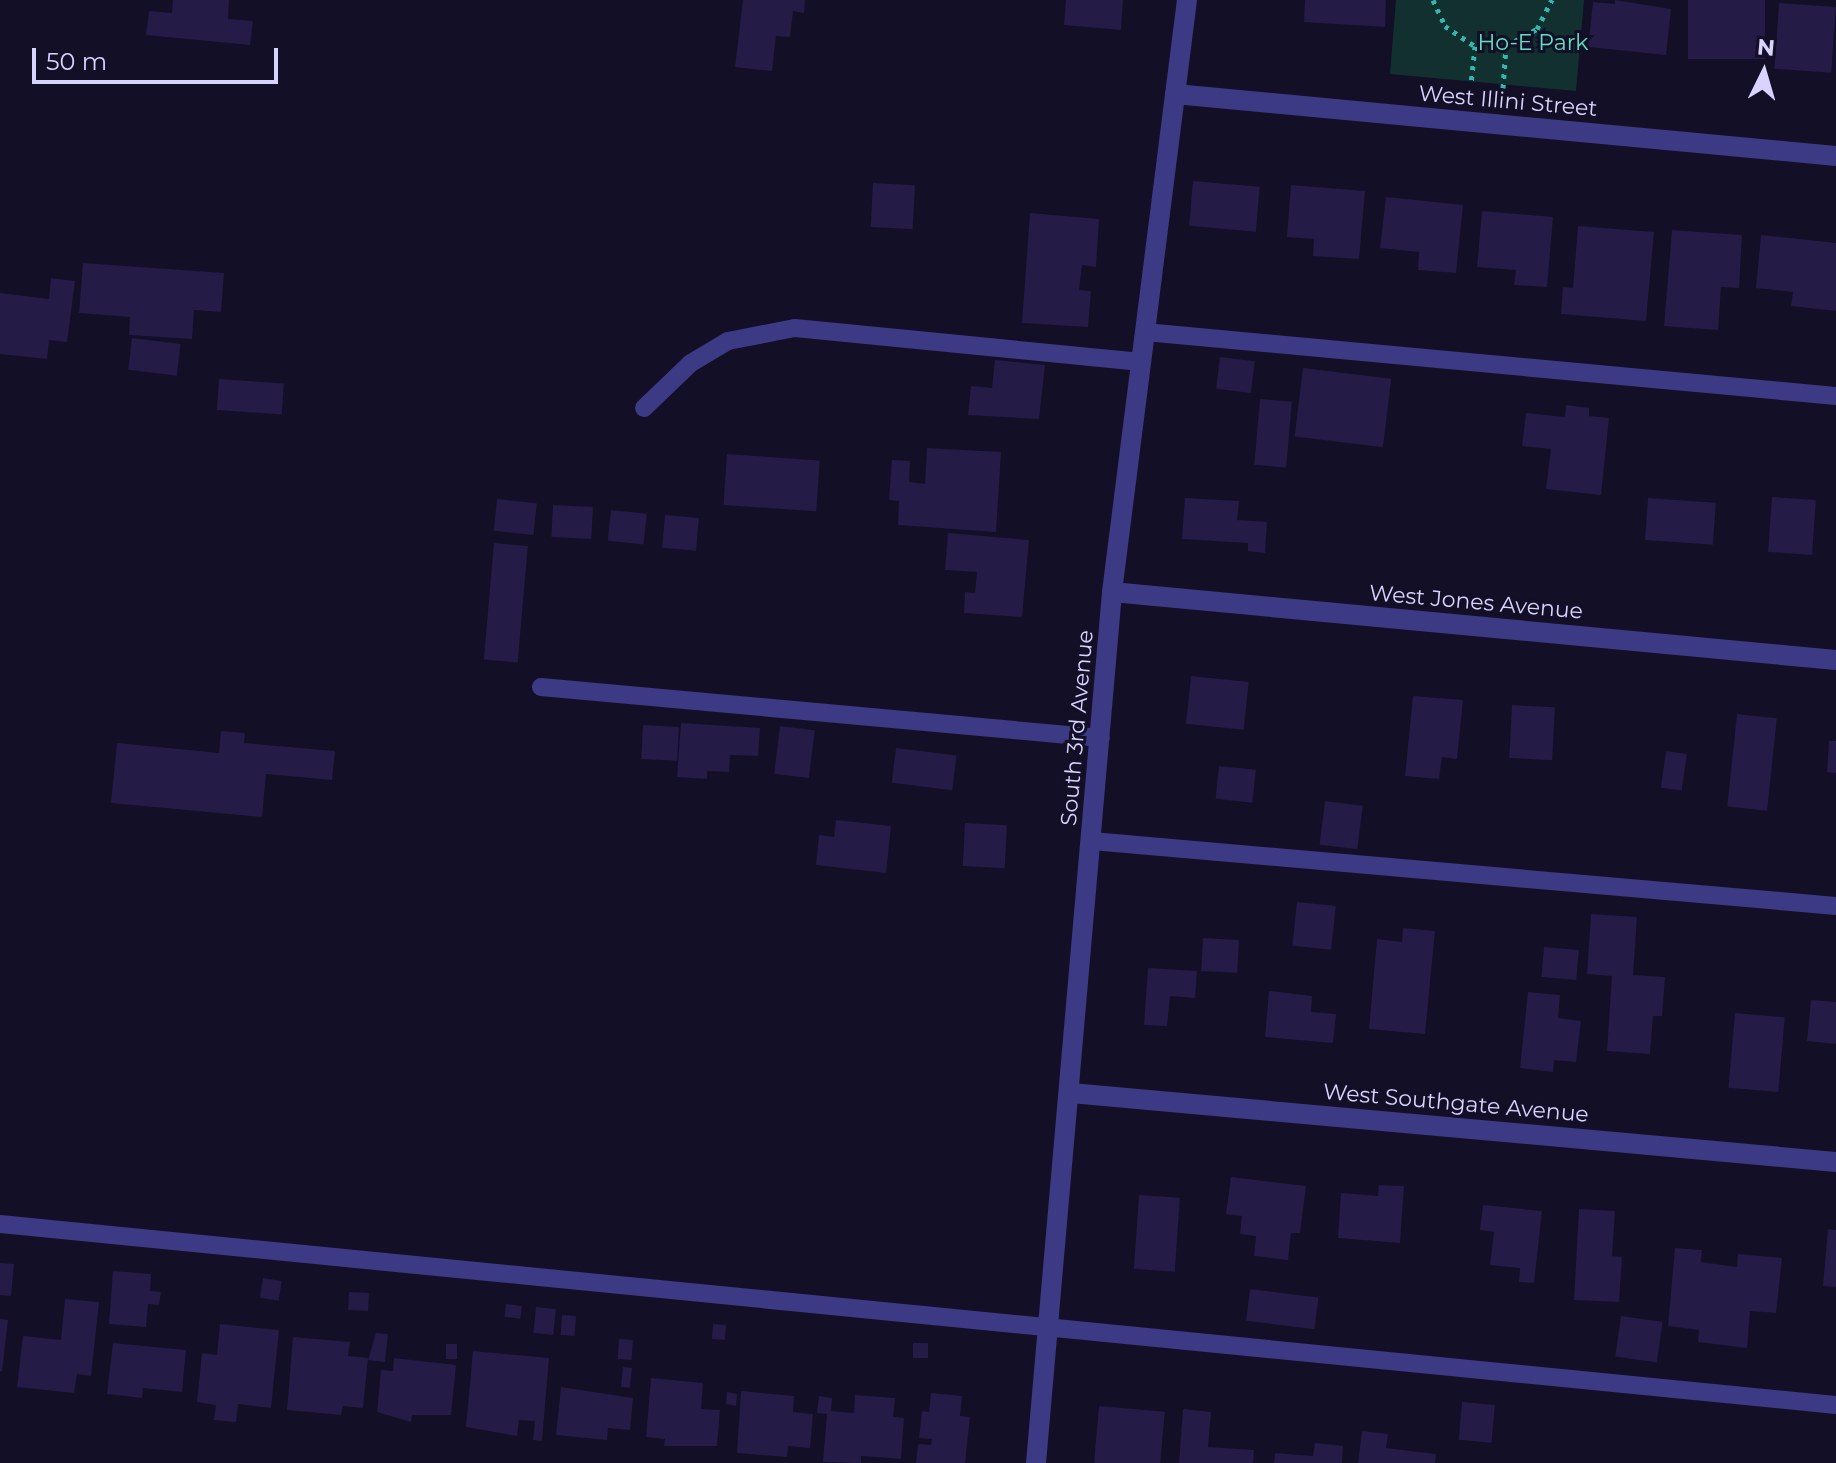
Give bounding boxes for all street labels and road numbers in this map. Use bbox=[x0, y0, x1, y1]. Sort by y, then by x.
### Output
street label: West Illini Street bbox=[1417, 80, 1599, 122]
street label: West Jones Avenue bbox=[1368, 580, 1584, 624]
street label: South 3rd Avenue bbox=[1055, 629, 1099, 827]
street label: West Southgate Avenue bbox=[1322, 1078, 1590, 1128]

